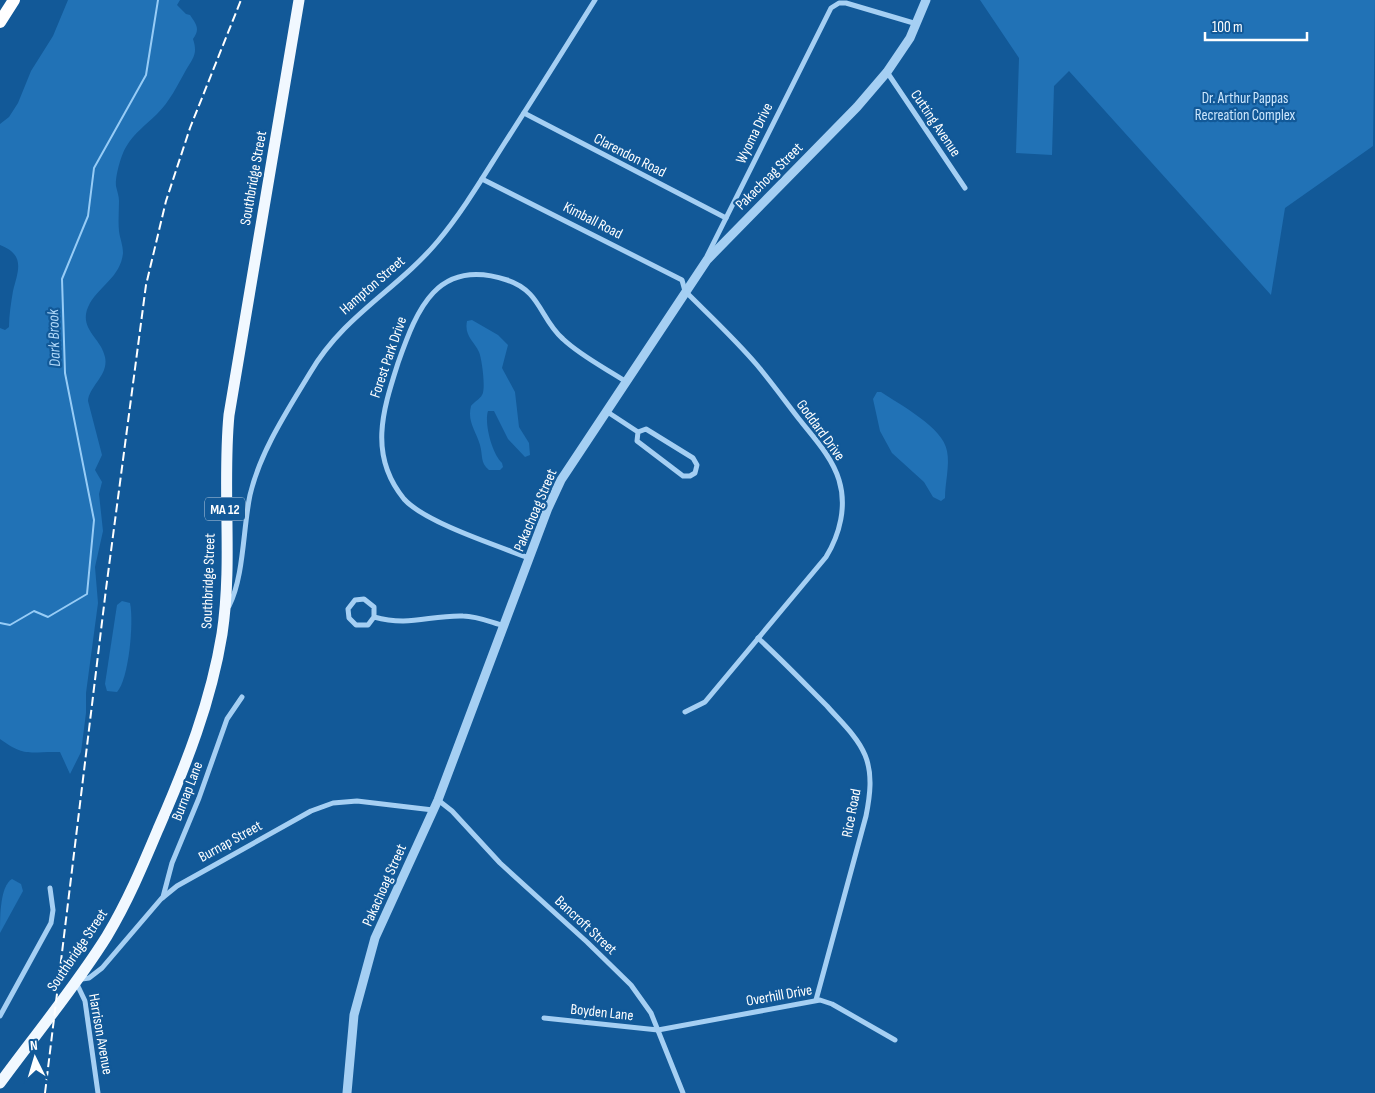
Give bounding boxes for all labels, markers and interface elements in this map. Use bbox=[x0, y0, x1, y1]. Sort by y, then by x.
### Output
scale bar bbox=[1205, 10, 1308, 42]
text: 100 m bbox=[1212, 18, 1243, 37]
street label: Cutting Avenue bbox=[906, 86, 965, 160]
park label: Dr. Arthur Pappas Recreation Complex bbox=[1195, 89, 1296, 125]
street label: Wyoma Drive bbox=[732, 100, 777, 167]
street label: Southbridge Street bbox=[236, 129, 271, 227]
street label: Clarendon Road bbox=[590, 129, 669, 182]
street label: Pakachoag Street bbox=[732, 138, 807, 214]
street label: Kimball Road bbox=[560, 197, 626, 243]
street label: Hampton Street bbox=[336, 252, 409, 319]
water label: Dark Brook bbox=[44, 308, 65, 367]
street label: Forest Park Drive bbox=[366, 314, 411, 400]
street label: Goddard Drive bbox=[792, 396, 849, 465]
street label: Pakachoag Street bbox=[510, 466, 562, 554]
road number: MA 12 bbox=[205, 498, 245, 520]
street label: Southbridge Street bbox=[197, 533, 220, 629]
street label: Burnap Lane bbox=[168, 759, 207, 823]
street label: Rice Road bbox=[837, 787, 865, 839]
street label: Burnap Street bbox=[195, 816, 266, 867]
street label: Pakachoag Street bbox=[358, 841, 411, 929]
street label: Bancroft Street bbox=[551, 892, 621, 959]
street label: Southbridge Street bbox=[43, 905, 112, 995]
street label: Overhill Drive bbox=[745, 980, 814, 1011]
street label: Harrison Avenue bbox=[84, 992, 117, 1076]
street label: Boyden Lane bbox=[569, 1000, 634, 1025]
north arrow bbox=[10, 1033, 60, 1083]
text: N bbox=[29, 1037, 38, 1054]

